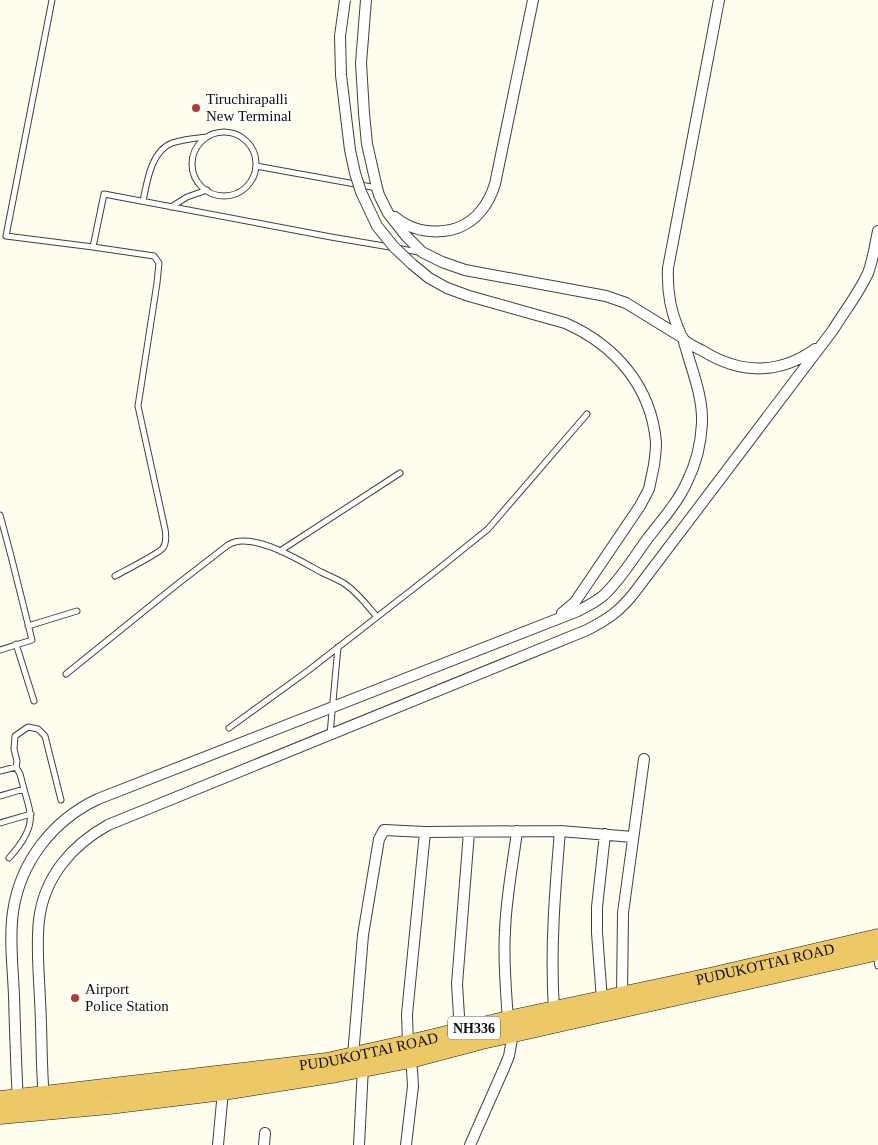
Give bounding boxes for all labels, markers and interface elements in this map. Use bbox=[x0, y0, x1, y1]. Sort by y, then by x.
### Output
place label: Tiruchirapalli New Terminal bbox=[206, 91, 292, 124]
marker: Tiruchirapalli New Terminal bbox=[190, 102, 202, 114]
street label: PUDUKOTTAI ROAD bbox=[694, 940, 836, 988]
place label: Airport Police Station bbox=[85, 981, 169, 1014]
marker: Airport Police Station bbox=[69, 992, 81, 1004]
road number: NH336 bbox=[448, 1016, 500, 1040]
street label: PUDUKOTTAI ROAD bbox=[298, 1029, 440, 1073]

